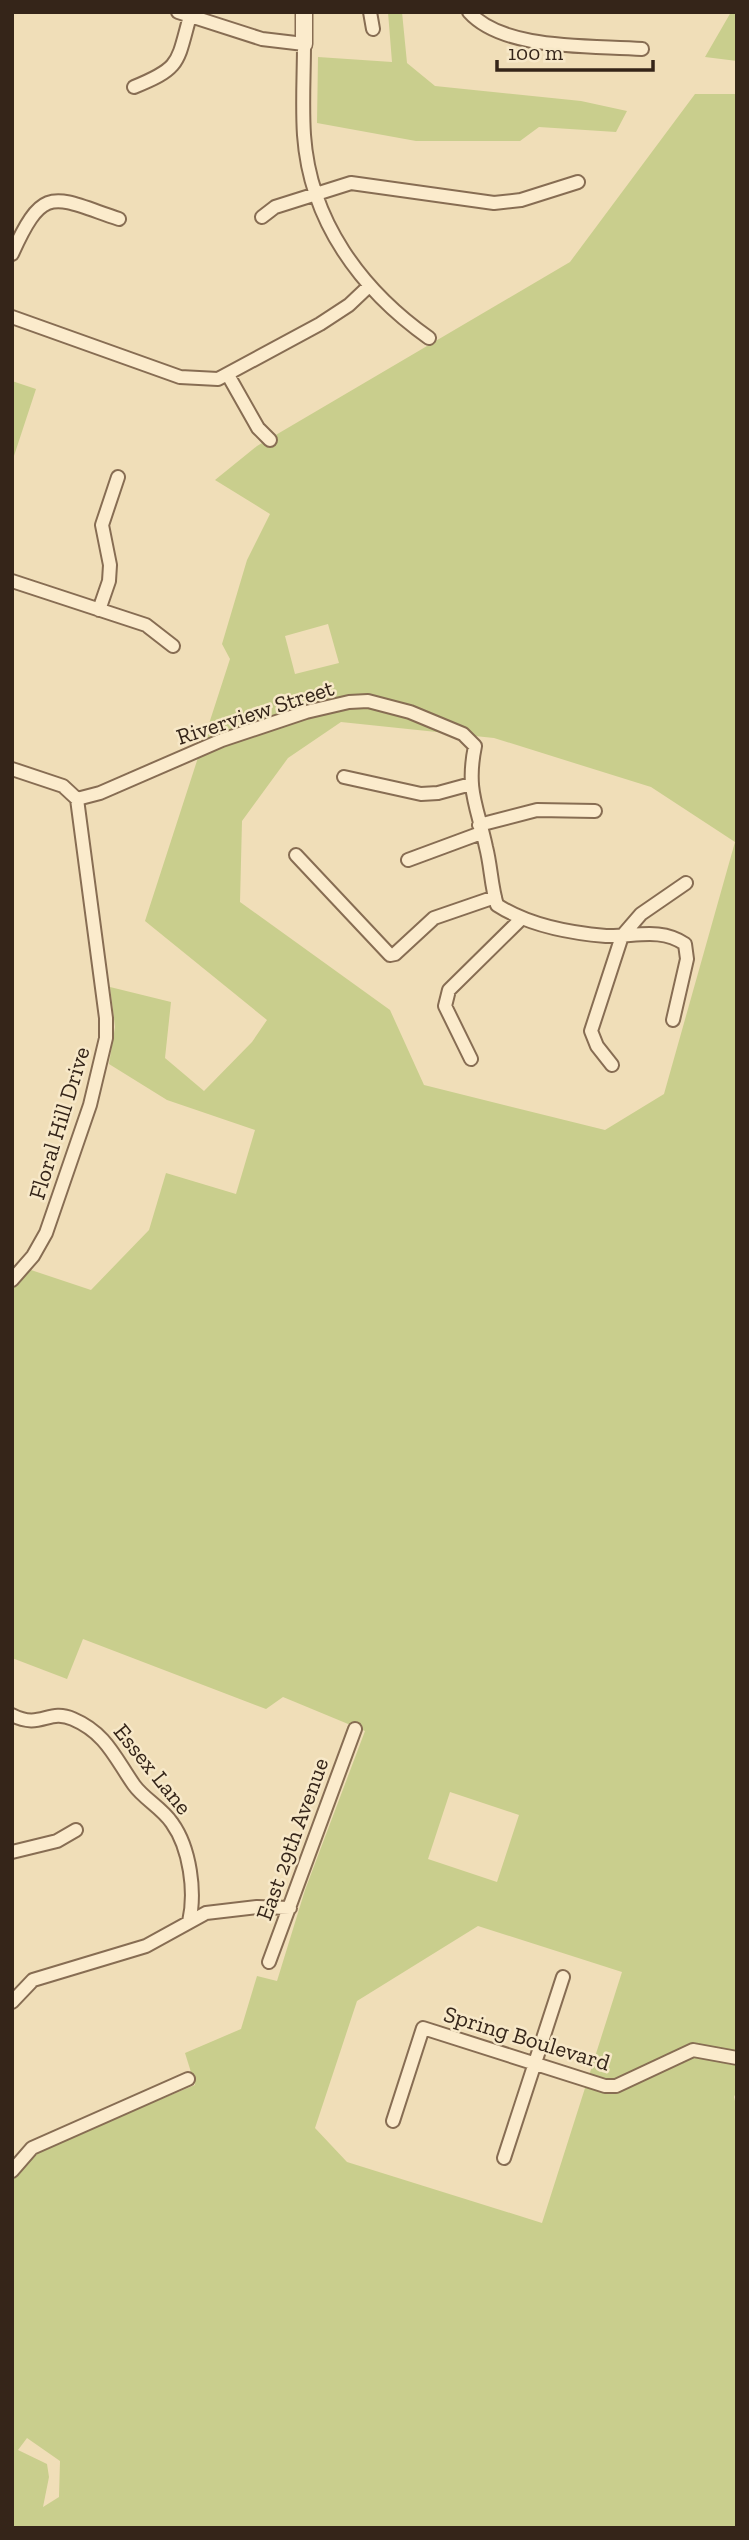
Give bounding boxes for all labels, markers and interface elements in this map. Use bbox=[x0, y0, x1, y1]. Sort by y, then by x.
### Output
scale bar bbox=[497, 28, 653, 72]
text: 100 m bbox=[508, 40, 563, 65]
street label: Riverview Street bbox=[173, 673, 338, 751]
street label: Floral Hill Drive bbox=[22, 1043, 96, 1203]
street label: Essex Lane bbox=[108, 1718, 198, 1820]
street label: East 29th Avenue bbox=[250, 1754, 334, 1924]
street label: Spring Boulevard bbox=[441, 1999, 614, 2077]

